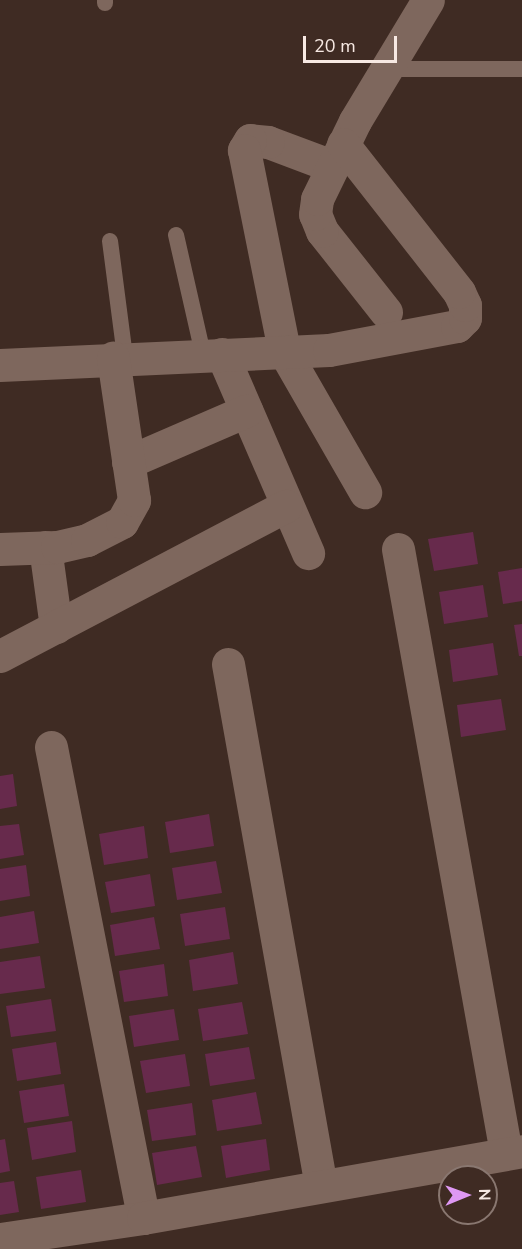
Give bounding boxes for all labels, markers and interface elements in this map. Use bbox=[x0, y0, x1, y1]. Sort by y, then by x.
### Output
scale bar bbox=[306, 24, 400, 62]
text: 20 m bbox=[314, 34, 356, 58]
north arrow bbox=[438, 1165, 498, 1225]
text: N bbox=[473, 1189, 495, 1201]

